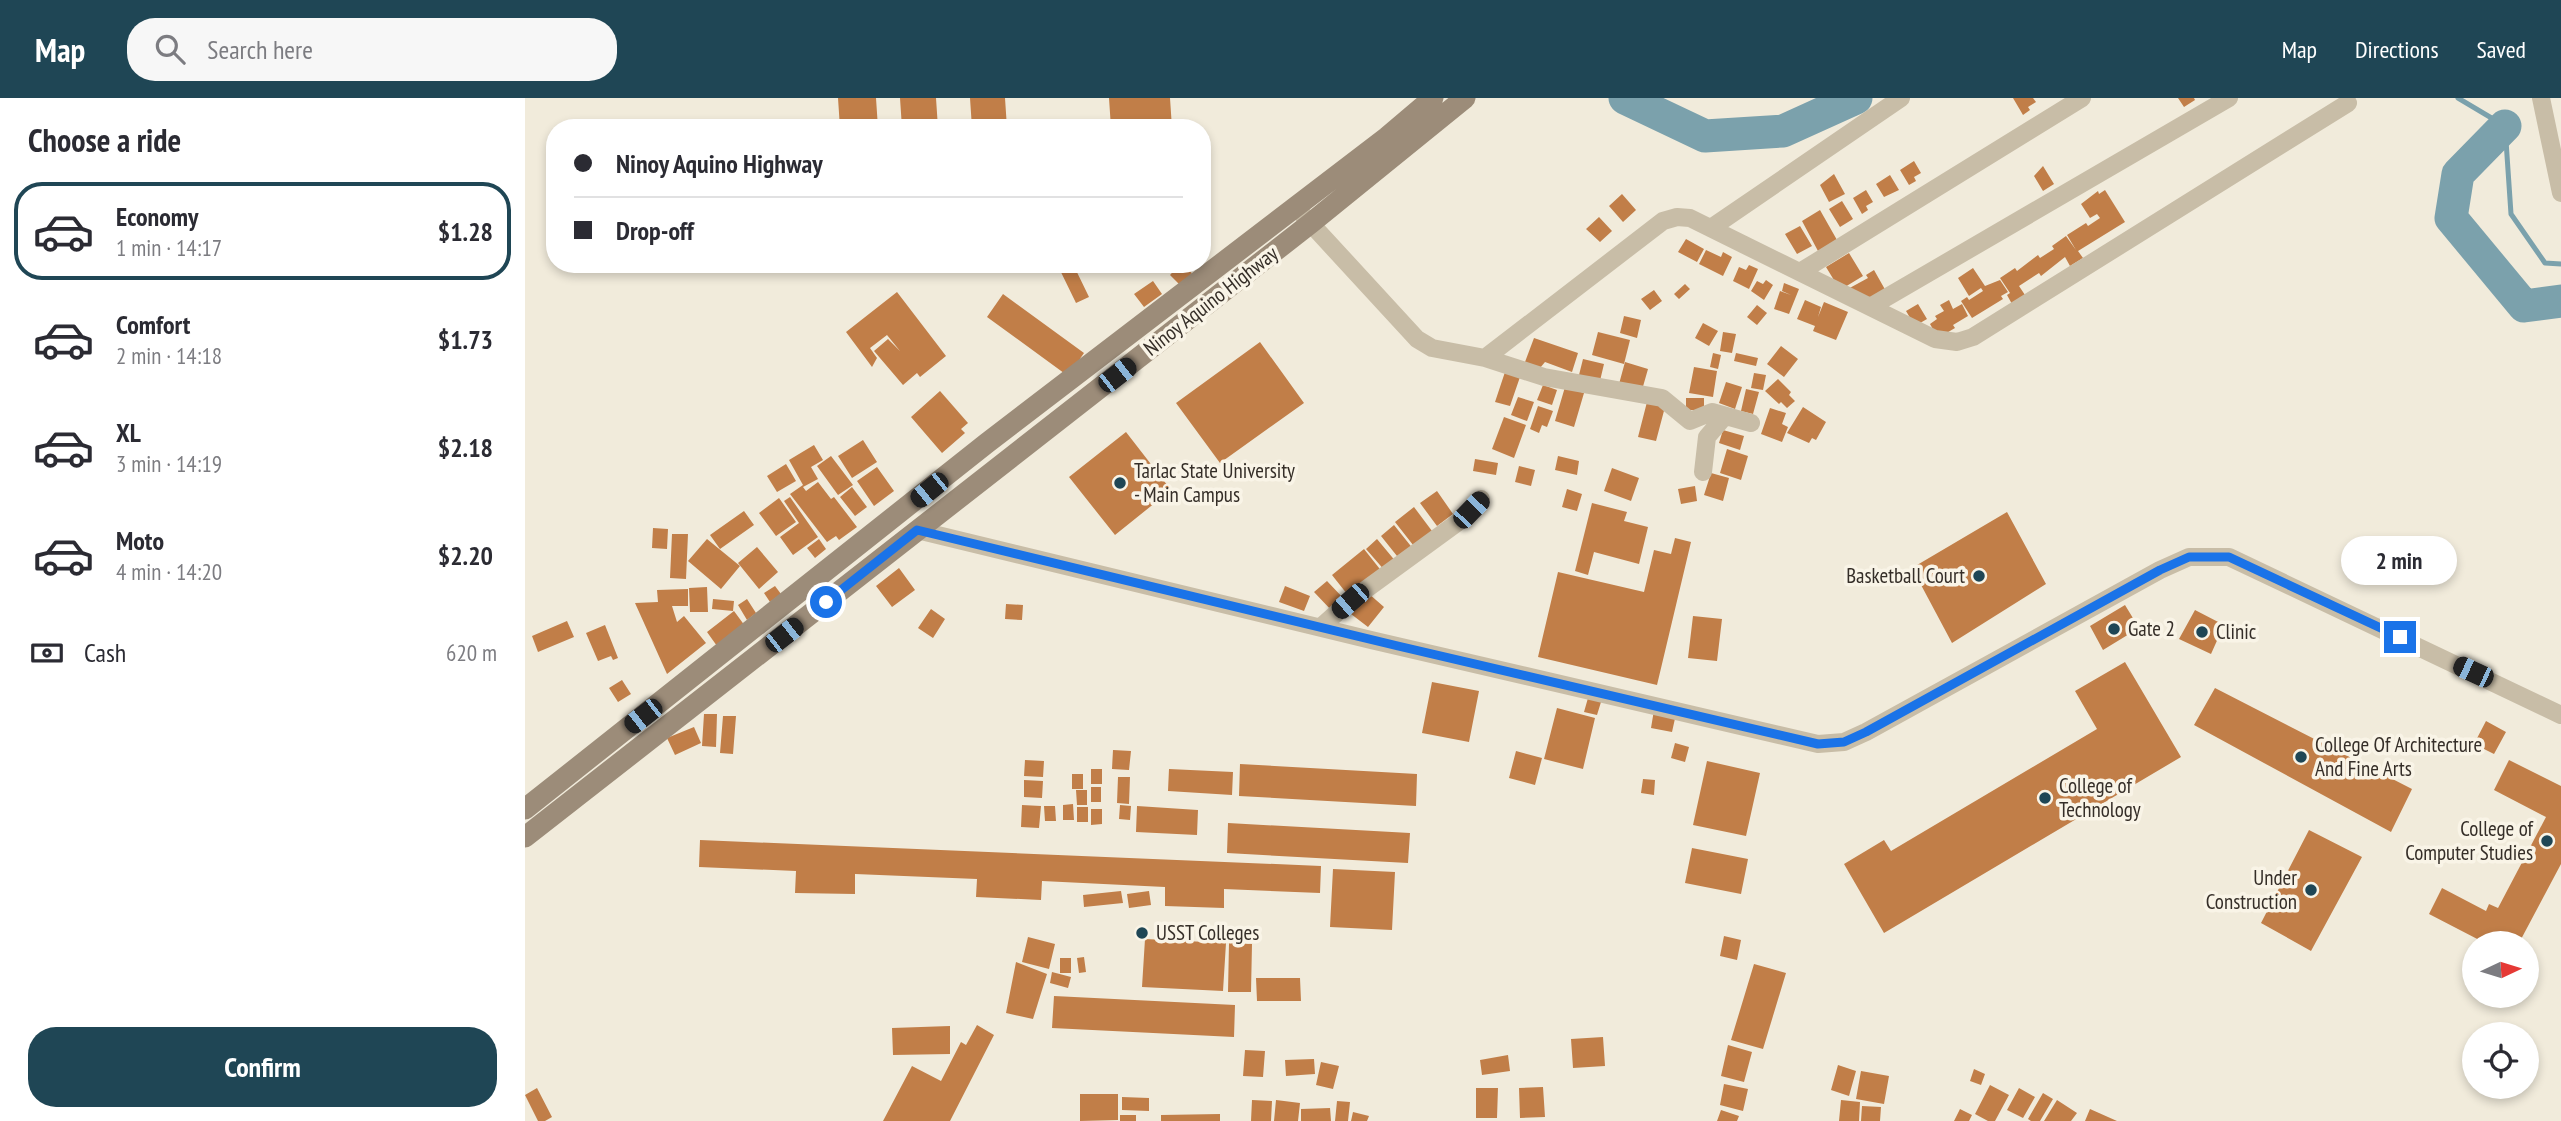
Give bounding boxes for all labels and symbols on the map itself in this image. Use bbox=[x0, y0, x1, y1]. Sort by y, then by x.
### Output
street label: Ninoy Aquino Highway bbox=[1138, 240, 1283, 361]
car bbox=[1094, 354, 1141, 396]
place label: Tarlac State University - Main Campus bbox=[1134, 457, 1295, 508]
car bbox=[907, 469, 952, 511]
marker: Tarlac State University - Main Campus bbox=[1112, 475, 1128, 491]
car bbox=[1449, 488, 1494, 532]
callout: 2 min bbox=[2342, 536, 2458, 584]
place label: Basketball Court bbox=[1846, 562, 1965, 589]
marker: Basketball Court bbox=[1971, 568, 1987, 584]
car bbox=[1328, 579, 1373, 623]
route start bbox=[810, 586, 842, 618]
car bbox=[761, 614, 808, 656]
place label: Gate 2 bbox=[2128, 615, 2175, 642]
place label: Clinic bbox=[2216, 618, 2257, 645]
marker: Gate 2 bbox=[2106, 621, 2122, 637]
route end bbox=[2384, 621, 2416, 653]
marker: Clinic bbox=[2194, 624, 2210, 640]
car bbox=[2450, 654, 2497, 690]
car bbox=[620, 695, 667, 737]
place label: College Of Architecture And Fine Arts bbox=[2315, 731, 2482, 782]
marker: College Of Architecture And Fine Arts bbox=[2293, 749, 2309, 765]
place label: College of Technology bbox=[2059, 772, 2141, 823]
marker: College of Technology bbox=[2037, 790, 2053, 806]
place label: College of Computer Studies bbox=[2405, 815, 2534, 866]
marker: College of Computer Studies bbox=[2539, 833, 2555, 849]
place label: Under Construction bbox=[2206, 864, 2297, 915]
marker: Under Construction bbox=[2303, 882, 2319, 898]
place label: USST Colleges bbox=[1156, 919, 1259, 946]
marker: USST Colleges bbox=[1134, 925, 1150, 941]
north arrow bbox=[2462, 931, 2539, 1008]

